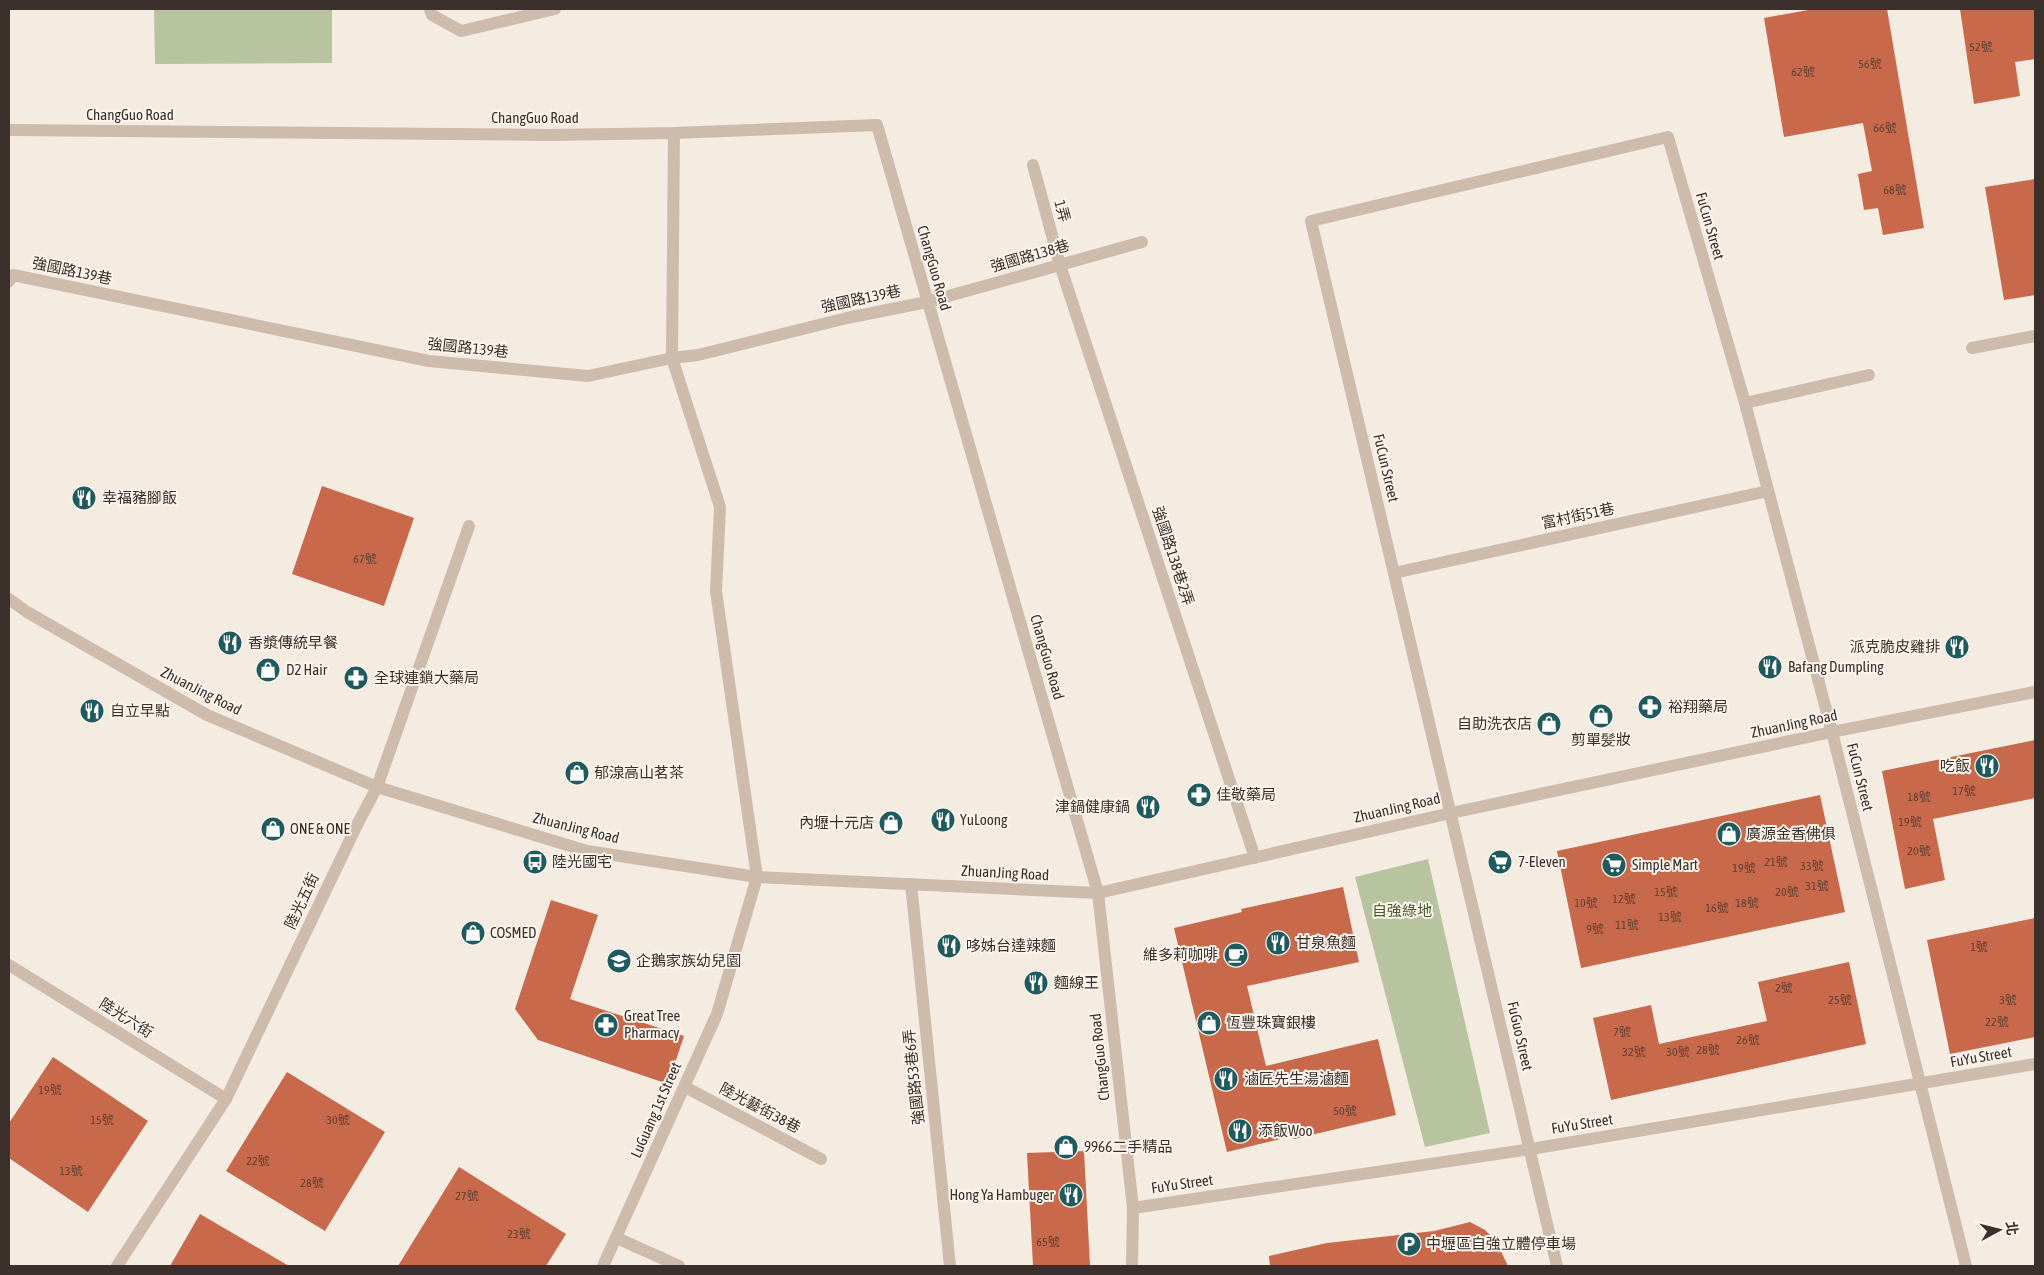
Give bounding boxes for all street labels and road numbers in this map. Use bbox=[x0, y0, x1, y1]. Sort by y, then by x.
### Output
street label: ChangGuo Road bbox=[86, 106, 174, 123]
street label: ChangGuo Road bbox=[491, 109, 579, 126]
street label: FuCun Street bbox=[1693, 190, 1728, 262]
street label: 1弄 bbox=[1051, 198, 1074, 224]
street label: ChangGuo Road bbox=[914, 223, 955, 312]
street label: 強國路138巷 bbox=[989, 236, 1071, 275]
street label: 強國路139巷 bbox=[31, 254, 114, 287]
street label: 強國路139巷 bbox=[819, 282, 902, 315]
street label: 強國路139巷 bbox=[427, 335, 509, 360]
street label: FuCun Street bbox=[1370, 432, 1403, 504]
street label: 富村街51巷 bbox=[1540, 499, 1616, 532]
street label: 強國路138巷2弄 bbox=[1149, 504, 1198, 608]
street label: ChangGuo Road bbox=[1027, 612, 1068, 701]
street label: ZhuanJing Road bbox=[158, 663, 244, 718]
street label: ZhuanJing Road bbox=[1749, 706, 1839, 741]
street label: FuCun Street bbox=[1844, 741, 1877, 813]
street label: ZhuanJing Road bbox=[1352, 789, 1442, 826]
street label: ZhuanJing Road bbox=[531, 809, 621, 846]
street label: ZhuanJing Road bbox=[961, 862, 1050, 883]
street label: 陸光五街 bbox=[281, 870, 322, 932]
street label: 陸光六街 bbox=[96, 994, 156, 1041]
street label: FuGuo Street bbox=[1504, 1000, 1537, 1072]
street label: ChangGuo Road bbox=[1086, 1013, 1113, 1102]
street label: 強國路53巷6弄 bbox=[900, 1028, 927, 1126]
street label: FuYu Street bbox=[1949, 1043, 2013, 1070]
street label: LuGuang 1st Street bbox=[627, 1059, 684, 1160]
street label: 陸光藝街38巷 bbox=[717, 1079, 804, 1136]
street label: FuYu Street bbox=[1550, 1110, 1614, 1137]
street label: FuYu Street bbox=[1150, 1171, 1214, 1196]

